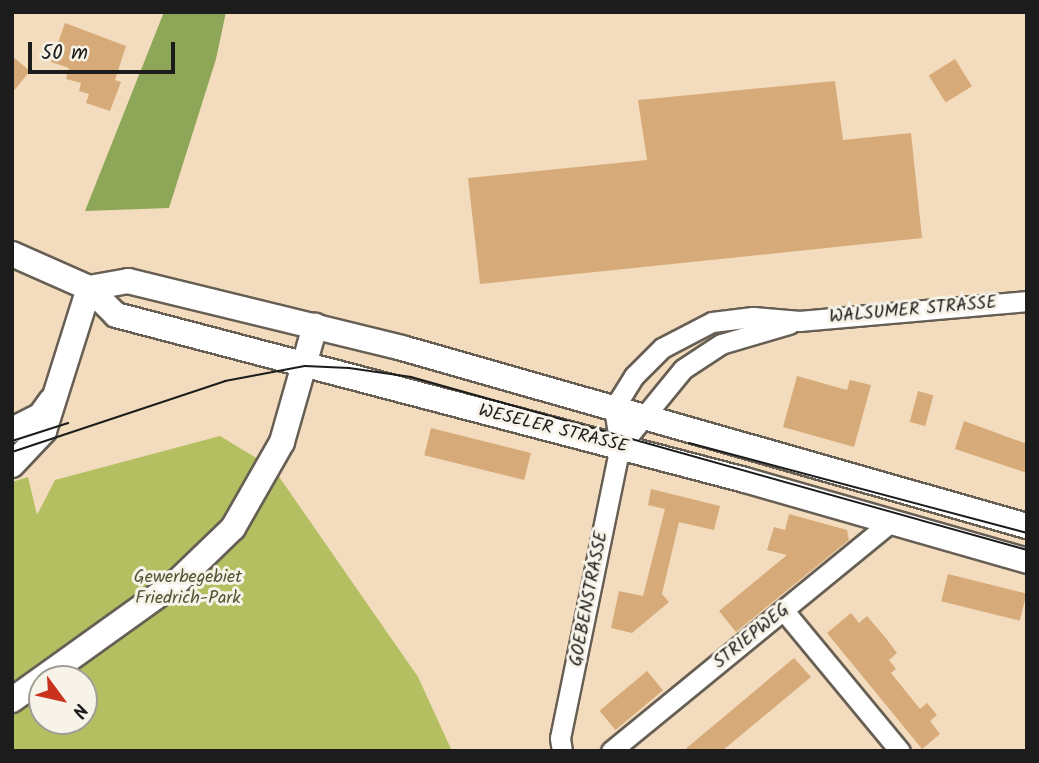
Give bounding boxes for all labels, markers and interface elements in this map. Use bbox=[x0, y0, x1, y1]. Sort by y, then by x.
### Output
scale bar bbox=[32, 28, 178, 72]
text: 50 m bbox=[41, 37, 88, 70]
street label: WALSUMER STRASSE bbox=[828, 293, 998, 329]
street label: WESELER STRASSE bbox=[476, 401, 630, 459]
street label: GOEBENSTRASSE bbox=[566, 530, 614, 668]
park label: Gewerbegebiet Friedrich-Park bbox=[134, 568, 242, 610]
street label: STRIEPWEG bbox=[710, 600, 794, 674]
north arrow bbox=[28, 665, 98, 735]
text: N bbox=[63, 697, 95, 724]

